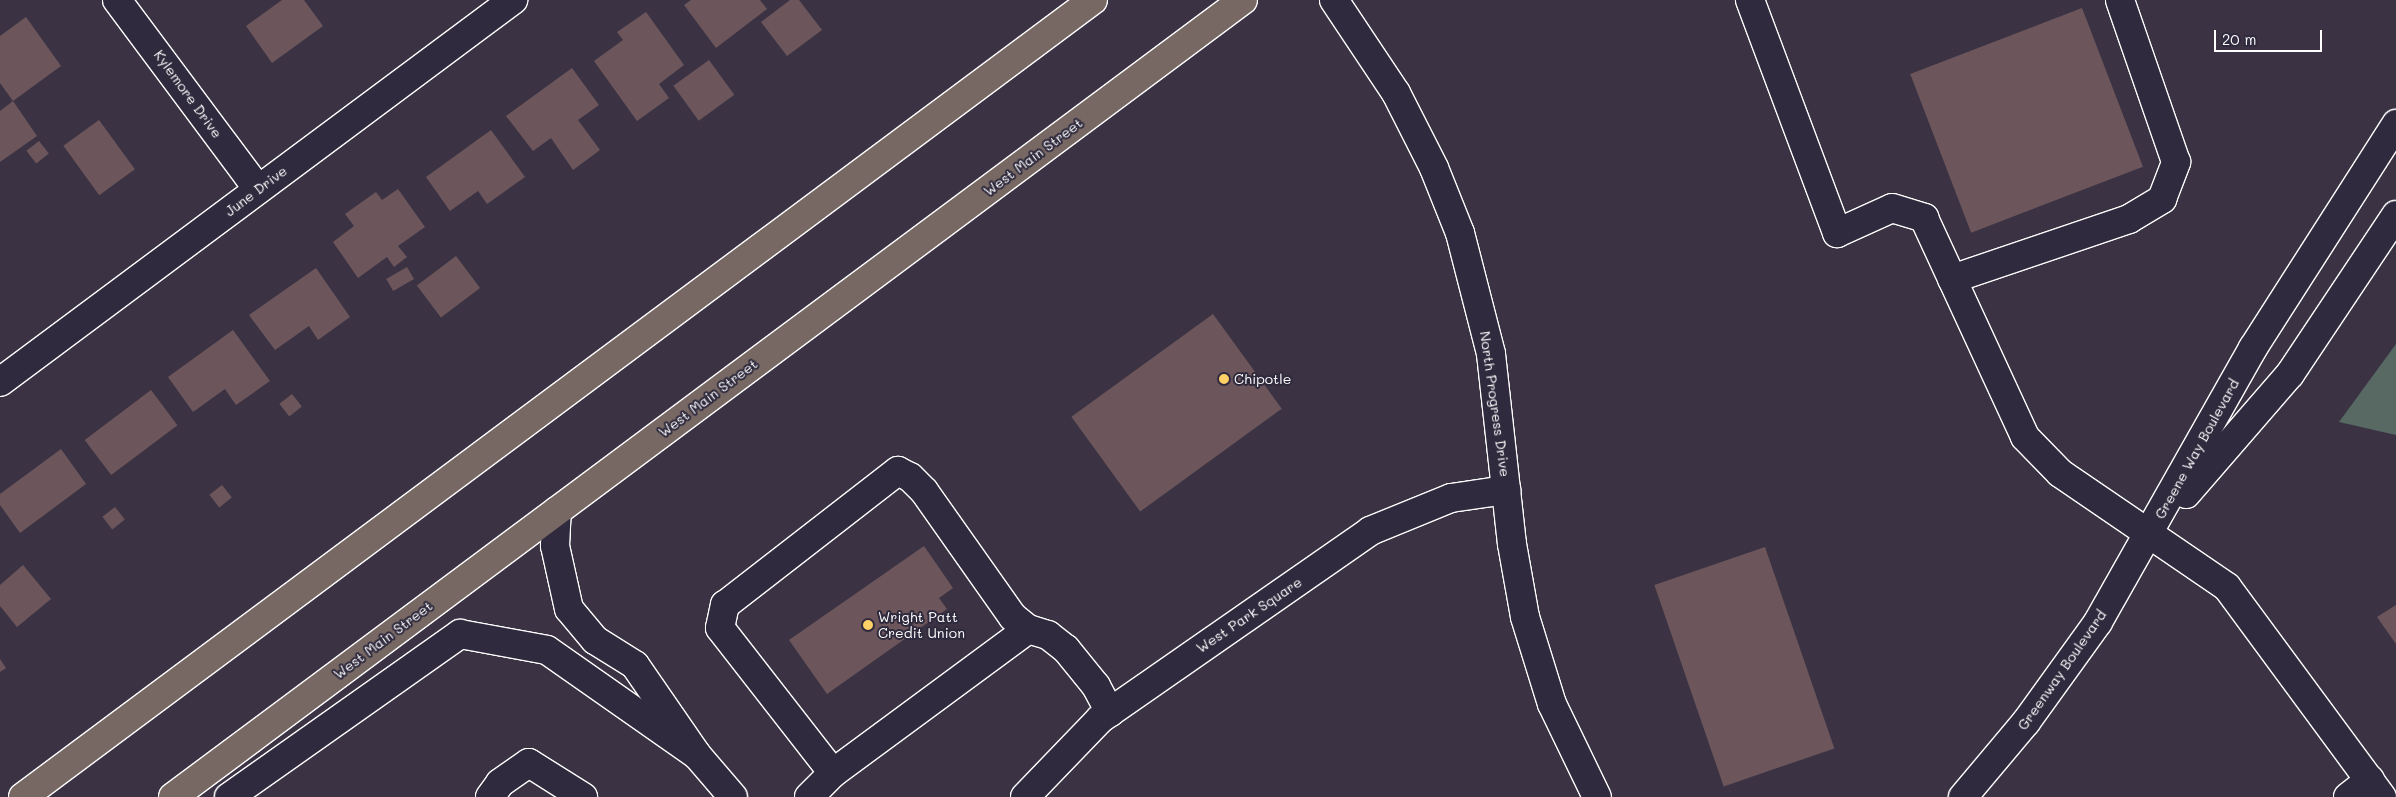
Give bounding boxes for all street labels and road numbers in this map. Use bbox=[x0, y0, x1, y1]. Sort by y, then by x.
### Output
street label: Kylemore Drive bbox=[150, 47, 226, 141]
street label: West Main Street bbox=[980, 114, 1086, 200]
street label: June Drive bbox=[222, 162, 290, 220]
street label: North Progress Drive bbox=[1476, 330, 1514, 478]
street label: West Main Street bbox=[655, 355, 761, 441]
street label: Greene Way Boulevard bbox=[2152, 376, 2242, 522]
street label: West Park Square bbox=[1193, 573, 1305, 657]
street label: West Main Street bbox=[330, 597, 436, 683]
street label: Greenway Boulevard bbox=[2014, 607, 2110, 733]

